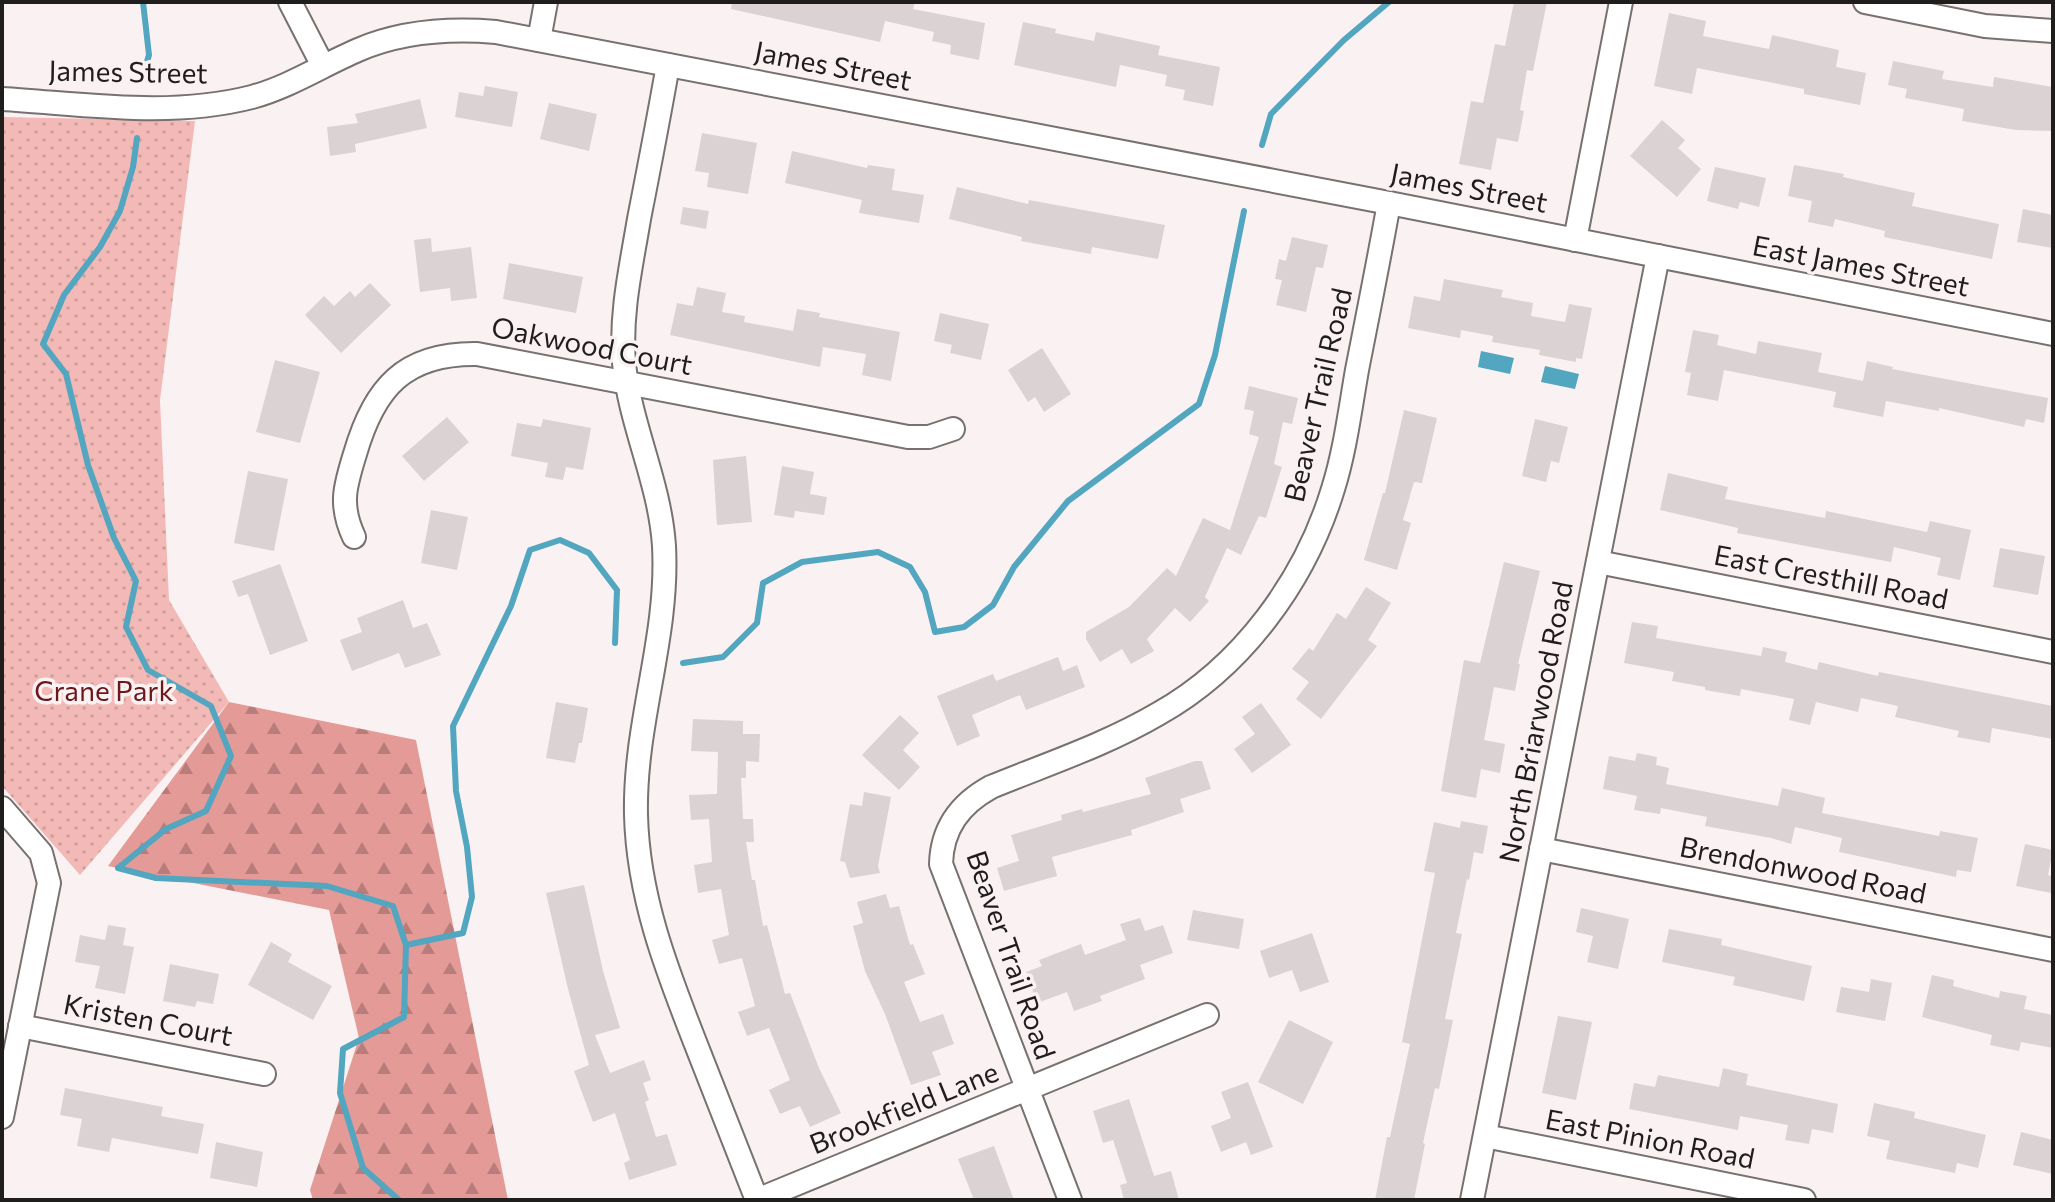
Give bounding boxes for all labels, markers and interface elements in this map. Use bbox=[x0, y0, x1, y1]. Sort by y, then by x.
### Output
street label: James Street bbox=[752, 33, 915, 97]
street label: James Street bbox=[48, 53, 208, 89]
street label: James Street bbox=[1388, 155, 1551, 219]
street label: East James Street bbox=[1750, 227, 1972, 303]
street label: Beaver Trail Road bbox=[1276, 284, 1358, 505]
street label: Oakwood Court bbox=[489, 309, 695, 381]
street label: East Cresthill Road bbox=[1711, 537, 1951, 615]
street label: North Briarwood Road bbox=[1491, 578, 1579, 866]
park label: Crane Park bbox=[34, 673, 174, 707]
street label: Brendonwood Road bbox=[1677, 828, 1929, 910]
street label: Beaver Trail Road bbox=[960, 846, 1064, 1064]
street label: Kristen Court bbox=[61, 986, 236, 1052]
street label: Brookfield Lane bbox=[804, 1054, 1003, 1160]
street label: East Pinion Road bbox=[1543, 1101, 1758, 1175]

